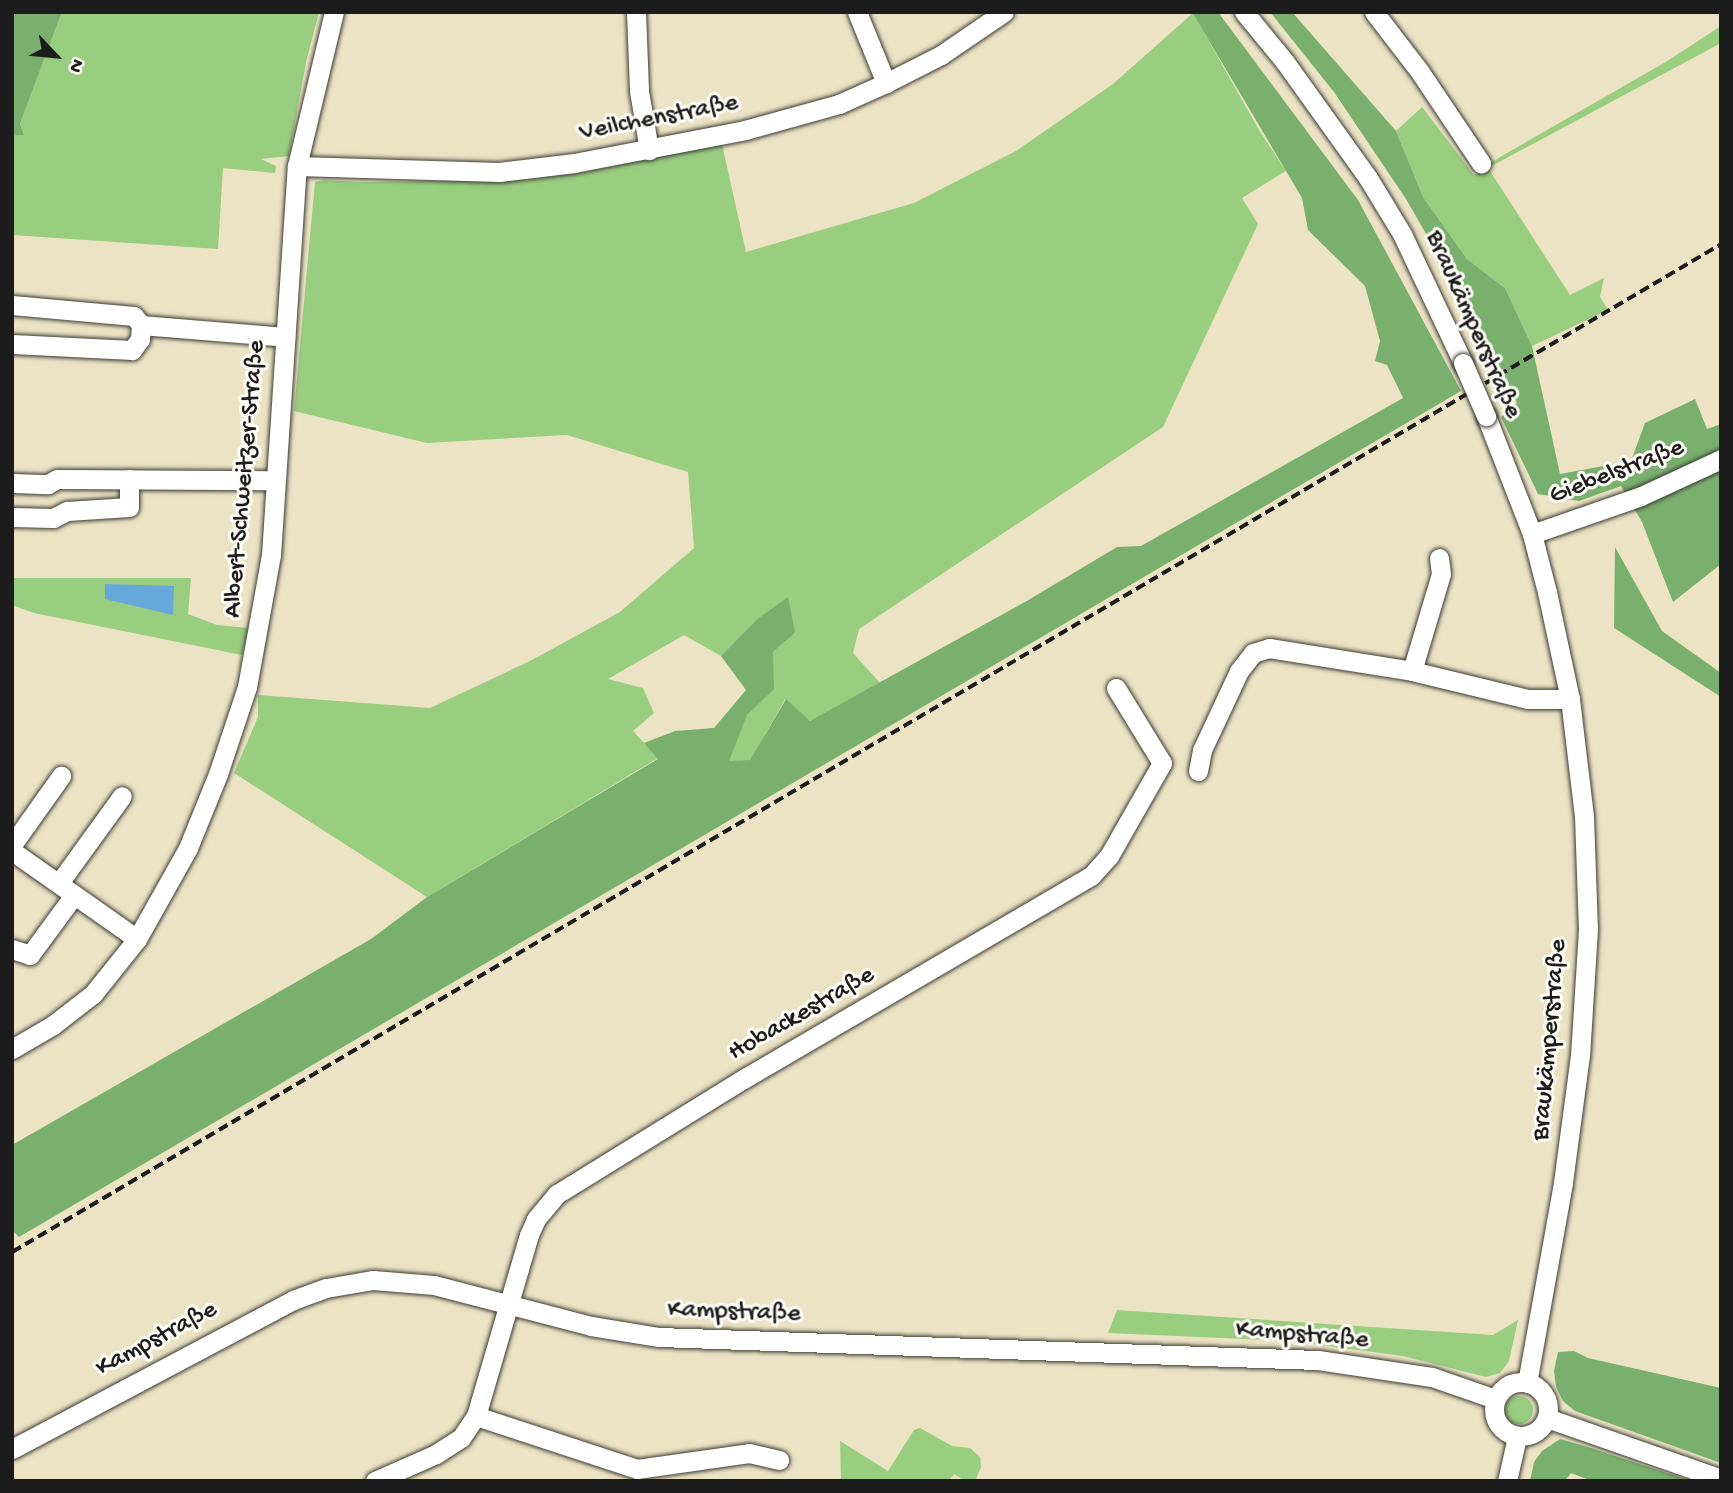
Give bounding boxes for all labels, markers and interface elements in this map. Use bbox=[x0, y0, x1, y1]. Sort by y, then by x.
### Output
north arrow bbox=[21, 21, 91, 91]
text: N bbox=[62, 55, 88, 76]
street label: Veilchenstraße bbox=[577, 88, 741, 150]
street label: Braukämperstraße bbox=[1417, 226, 1527, 424]
street label: Albert-Schweitzer-Straße bbox=[218, 339, 274, 619]
street label: Giebelstraße bbox=[1545, 433, 1689, 513]
street label: Braukämperstraße bbox=[1527, 938, 1575, 1142]
street label: Hobackestraße bbox=[723, 961, 881, 1069]
street label: Kampstraße bbox=[91, 1295, 223, 1385]
street label: Kampstraße bbox=[667, 1295, 801, 1331]
street label: Kampstraße bbox=[1234, 1315, 1370, 1357]

